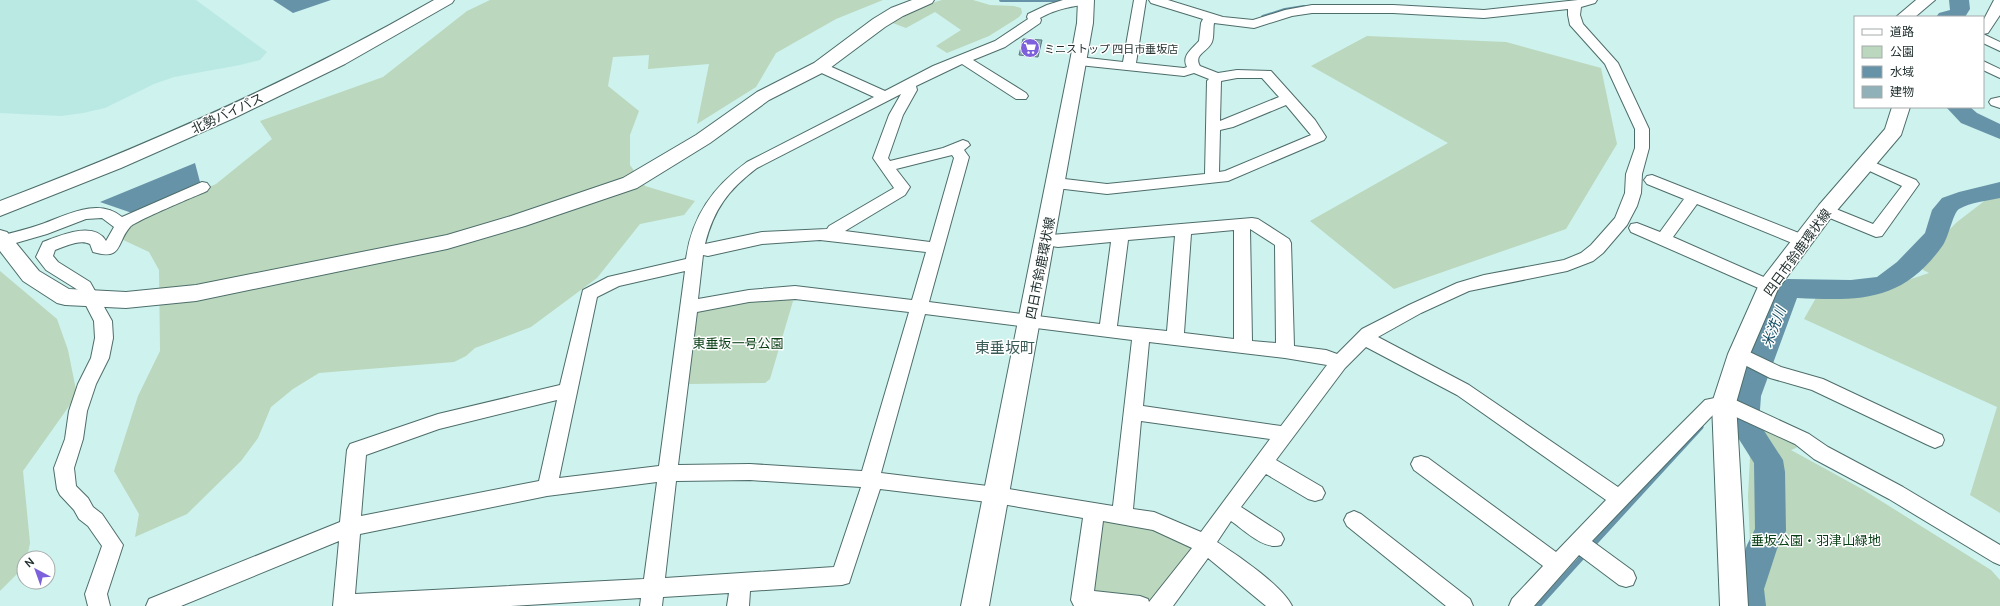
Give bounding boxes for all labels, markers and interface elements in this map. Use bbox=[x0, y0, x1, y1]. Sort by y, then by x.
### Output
legend bbox=[1854, 16, 1984, 108]
text: 道路 bbox=[1890, 23, 1914, 40]
supermarket icon: ミニストップ 四日市垂坂店 bbox=[1019, 37, 1041, 59]
place label: ミニストップ 四日市垂坂店 bbox=[1044, 41, 1178, 56]
text: 公園 bbox=[1890, 43, 1914, 60]
text: 水域 bbox=[1890, 63, 1914, 80]
text: 建物 bbox=[1890, 83, 1914, 100]
street label: 北勢バイパス bbox=[188, 88, 266, 138]
street label: 四日市鈴鹿環状線 bbox=[1759, 205, 1835, 299]
street label: 四日市鈴鹿環状線 bbox=[1021, 215, 1059, 321]
water label: 米洗川 bbox=[1757, 302, 1790, 350]
park label: 東垂坂一号公園 bbox=[692, 334, 784, 352]
district label: 東垂坂町 bbox=[975, 337, 1035, 358]
park label: 垂坂公園・羽津山緑地 bbox=[1751, 531, 1881, 549]
north arrow bbox=[16, 550, 56, 590]
text: N bbox=[21, 554, 37, 570]

